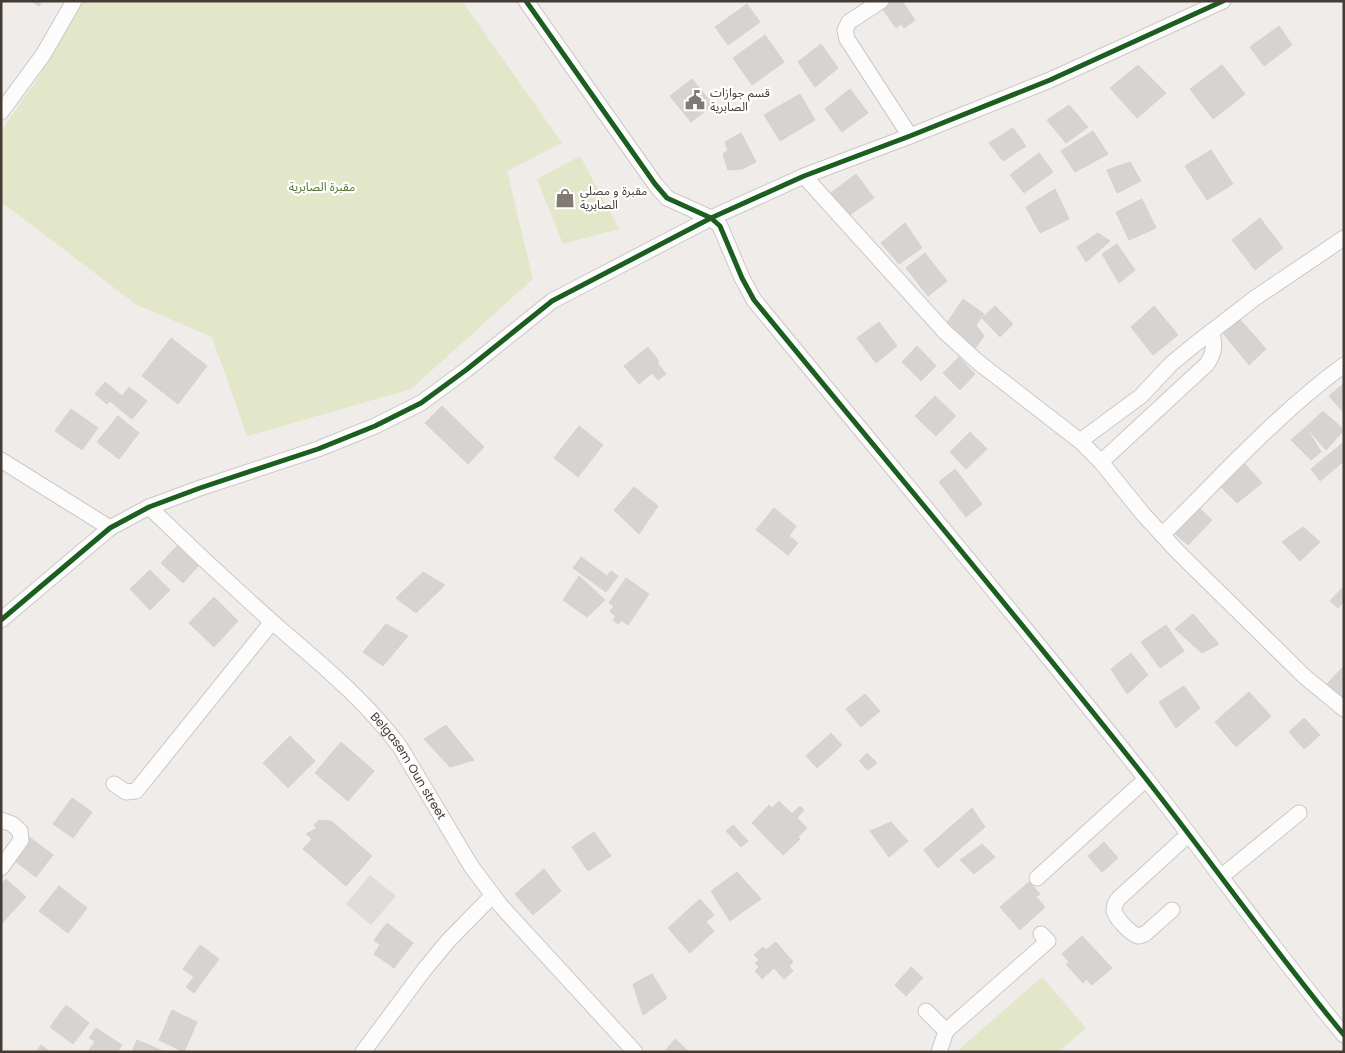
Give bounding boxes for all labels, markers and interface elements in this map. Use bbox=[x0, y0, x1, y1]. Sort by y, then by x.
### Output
place label: قسم جوازات الصابرية bbox=[710, 84, 770, 115]
public building icon: قسم جوازات الصابرية bbox=[684, 89, 706, 111]
park label: مقبرة الصابرية bbox=[289, 178, 355, 195]
place label: مقبرة و مصلى الصابرية bbox=[580, 182, 647, 213]
shop icon: مقبرة و مصلى الصابرية bbox=[554, 187, 576, 209]
street label: Belgasem Oun street bbox=[367, 708, 450, 823]

